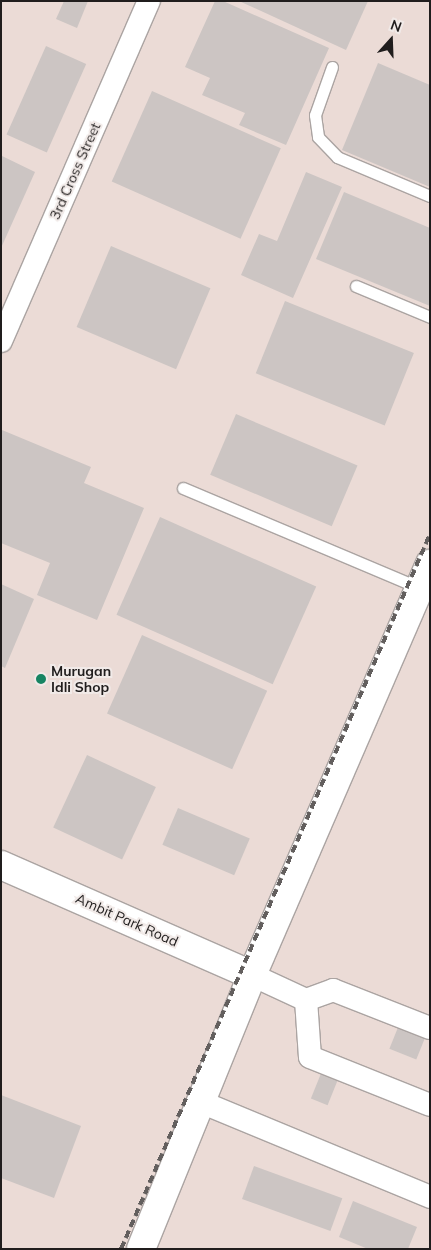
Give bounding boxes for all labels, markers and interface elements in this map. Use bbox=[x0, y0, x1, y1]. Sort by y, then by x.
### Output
north arrow bbox=[366, 15, 416, 65]
text: N bbox=[388, 16, 404, 36]
street label: 3rd Cross Street bbox=[46, 120, 104, 222]
place label: Murugan Idli Shop bbox=[51, 663, 111, 696]
marker: Murugan Idli Shop bbox=[35, 673, 47, 685]
street label: Ambit Park Road bbox=[73, 890, 181, 950]

